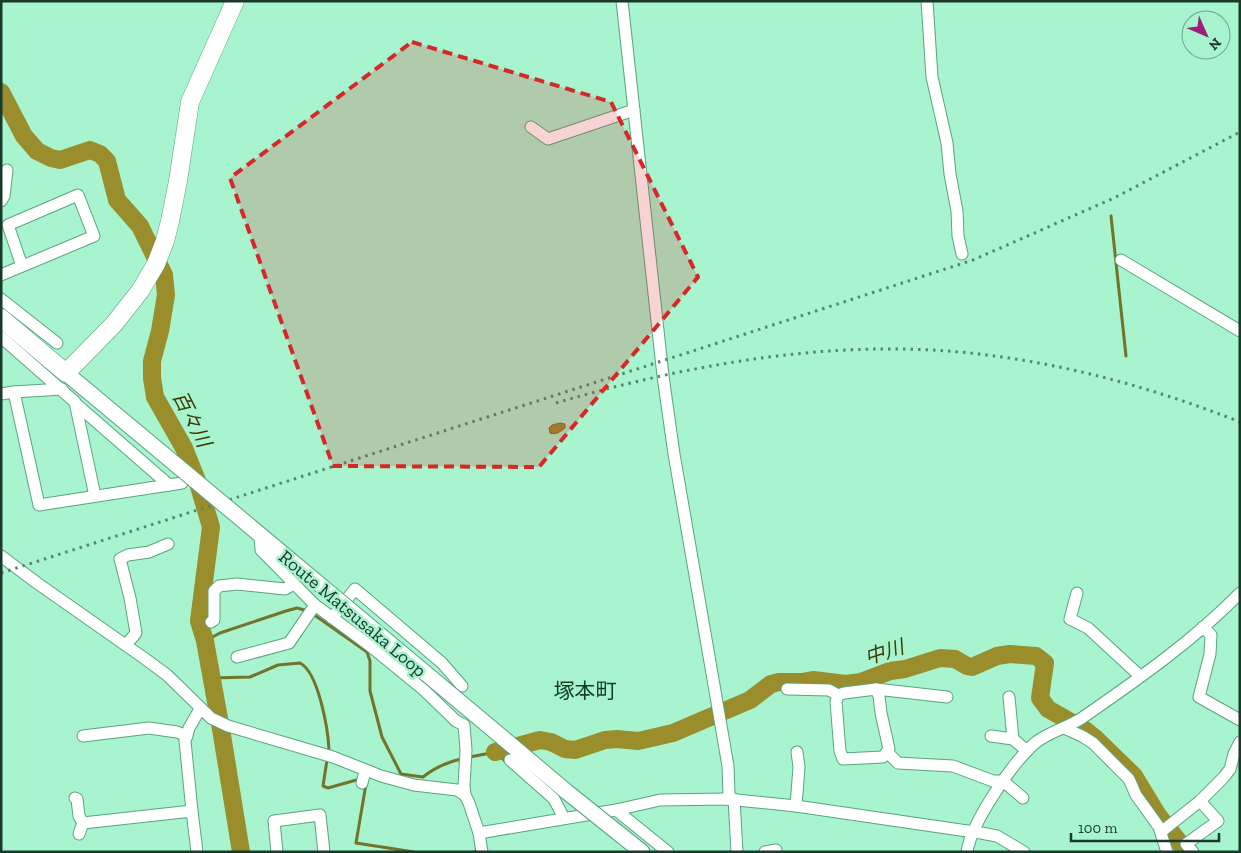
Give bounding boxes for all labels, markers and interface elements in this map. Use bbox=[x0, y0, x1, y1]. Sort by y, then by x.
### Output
north arrow bbox=[1181, 10, 1231, 60]
text: N bbox=[1205, 34, 1225, 54]
water label: 百々川 bbox=[168, 387, 217, 453]
street label: Route Matsusaka Loop bbox=[274, 545, 431, 682]
water label: 中川 bbox=[861, 634, 909, 670]
district label: 塚本町 bbox=[554, 678, 617, 703]
scale bar bbox=[1071, 810, 1218, 842]
text: 100 m bbox=[1078, 819, 1117, 837]

